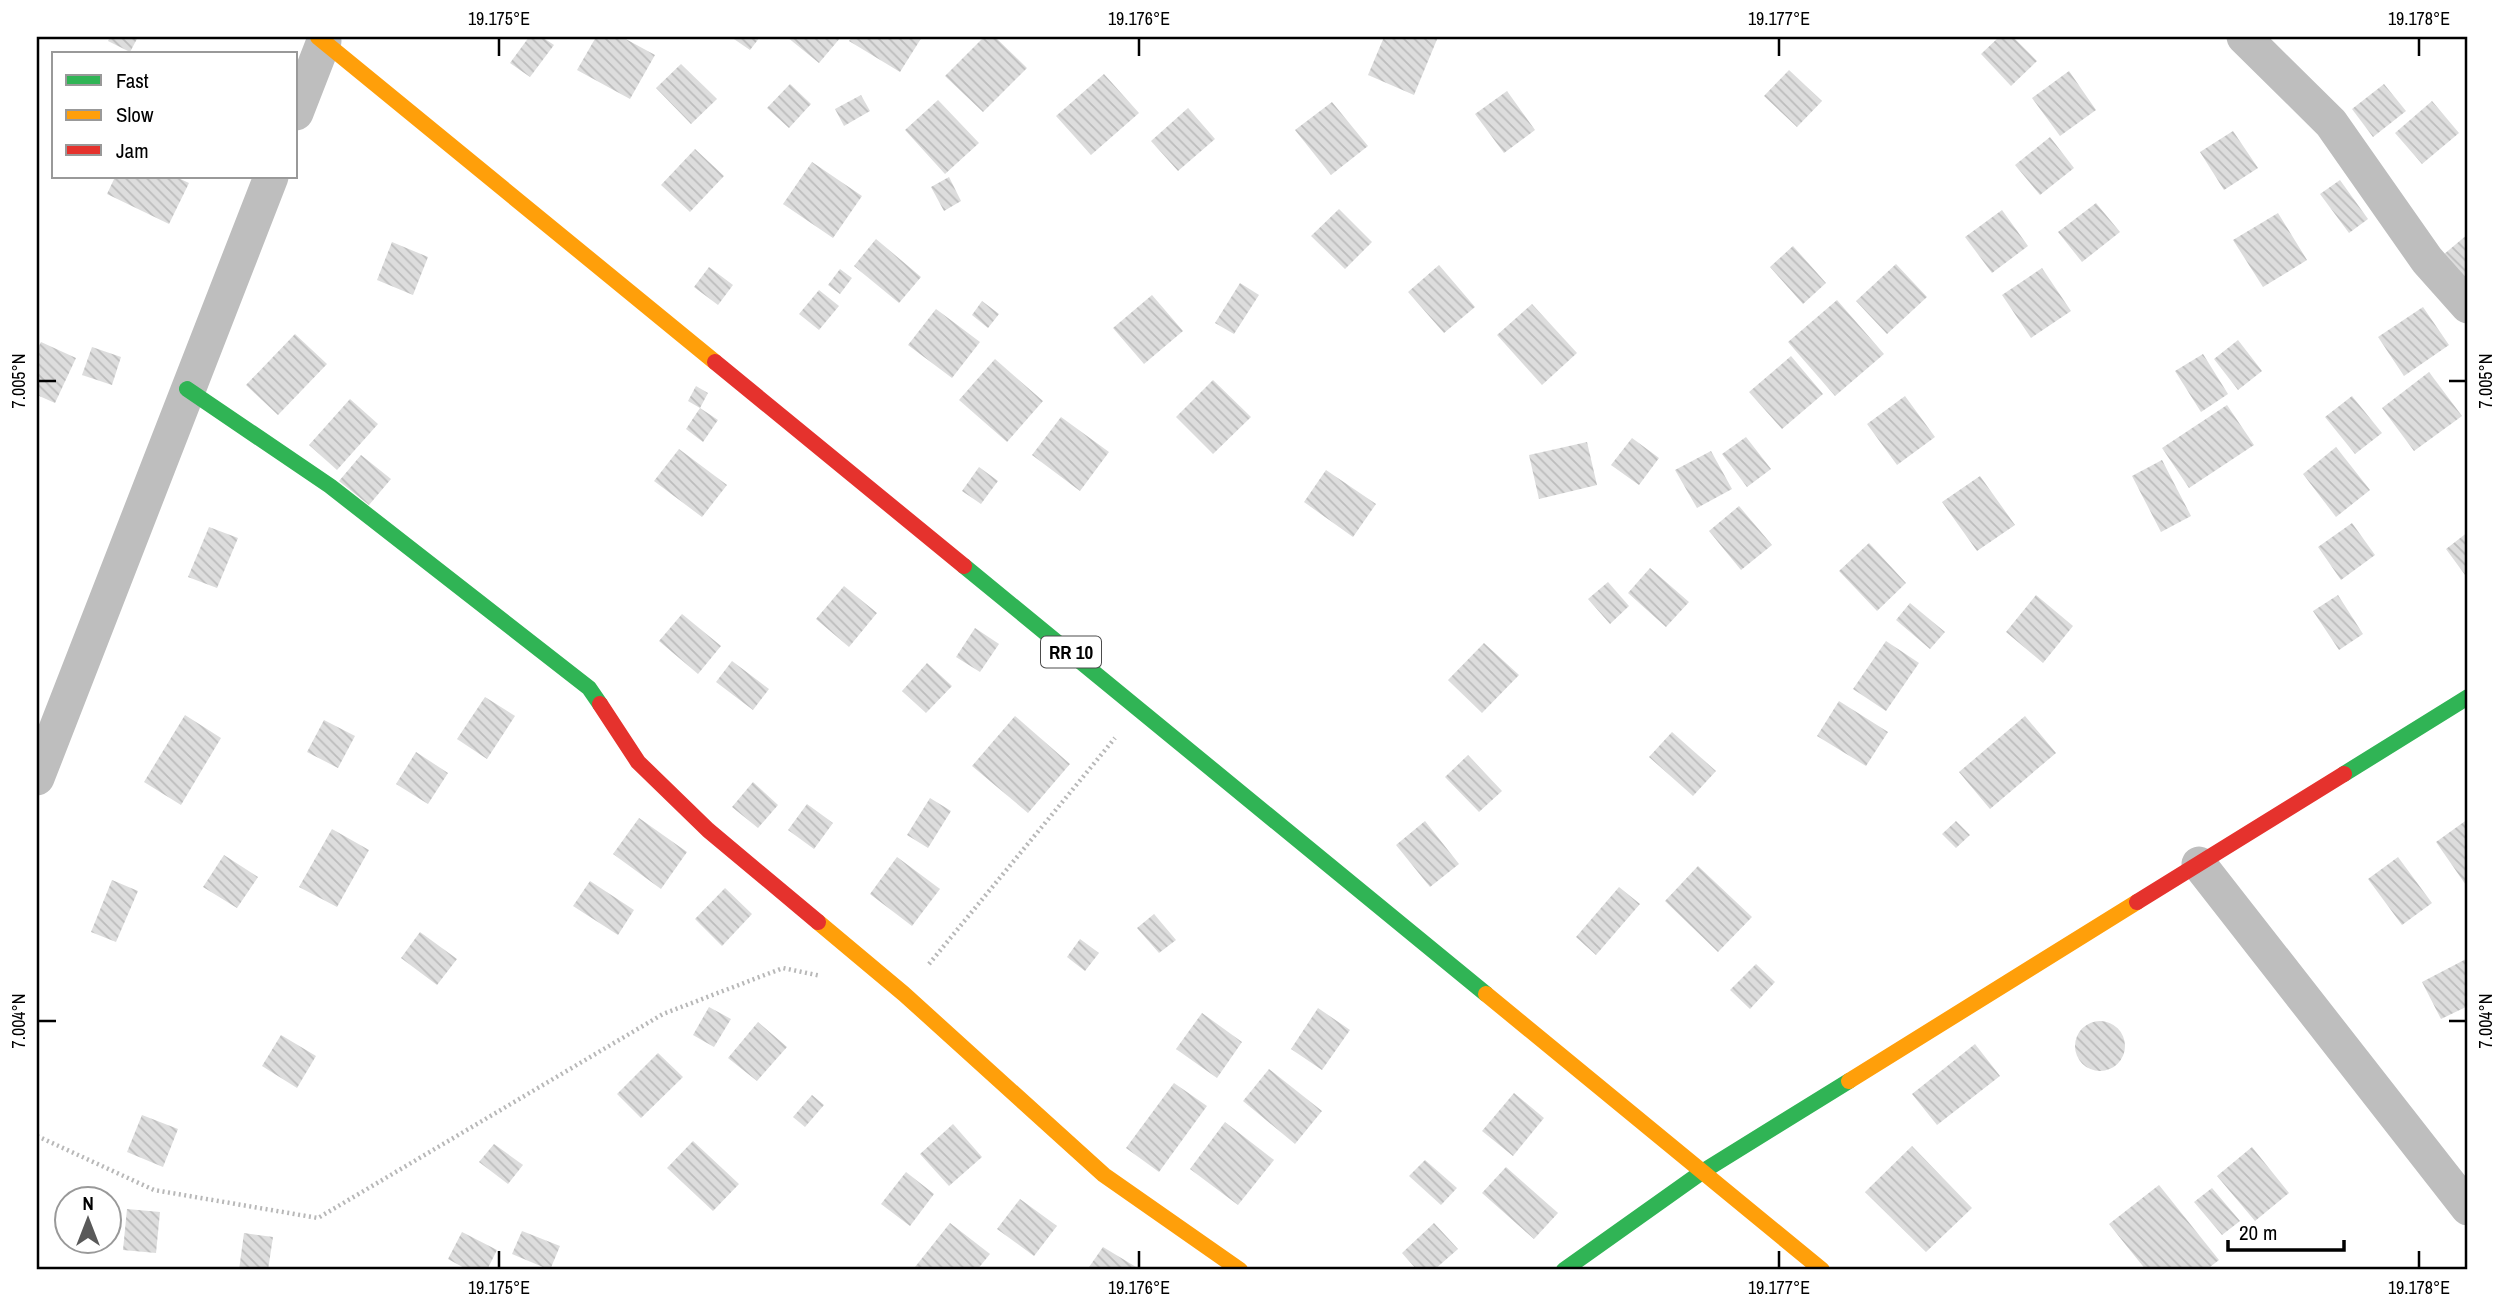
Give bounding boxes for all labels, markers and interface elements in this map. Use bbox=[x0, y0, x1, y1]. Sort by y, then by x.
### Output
text: 19.175°E bbox=[468, 6, 530, 31]
text: 19.176°E bbox=[1108, 6, 1170, 31]
text: 19.177°E bbox=[1748, 6, 1810, 31]
text: 19.178°E bbox=[2388, 6, 2450, 31]
legend bbox=[52, 52, 298, 178]
text: Fast bbox=[116, 66, 149, 95]
text: Slow bbox=[116, 100, 154, 129]
text: Jam bbox=[116, 136, 149, 165]
text: 7.005°N bbox=[6, 354, 31, 408]
text: 7.005°N bbox=[2473, 354, 2498, 408]
road number: RR 10 bbox=[1041, 636, 1101, 667]
text: 7.004°N bbox=[6, 994, 31, 1048]
text: 7.004°N bbox=[2473, 994, 2498, 1048]
north arrow bbox=[52, 1184, 122, 1254]
text: N bbox=[82, 1190, 94, 1216]
scale bar bbox=[2228, 1209, 2344, 1253]
text: 20 m bbox=[2239, 1218, 2277, 1247]
text: 19.175°E bbox=[468, 1275, 530, 1300]
text: 19.176°E bbox=[1108, 1275, 1170, 1300]
text: 19.177°E bbox=[1748, 1275, 1810, 1300]
text: 19.178°E bbox=[2388, 1275, 2450, 1300]

